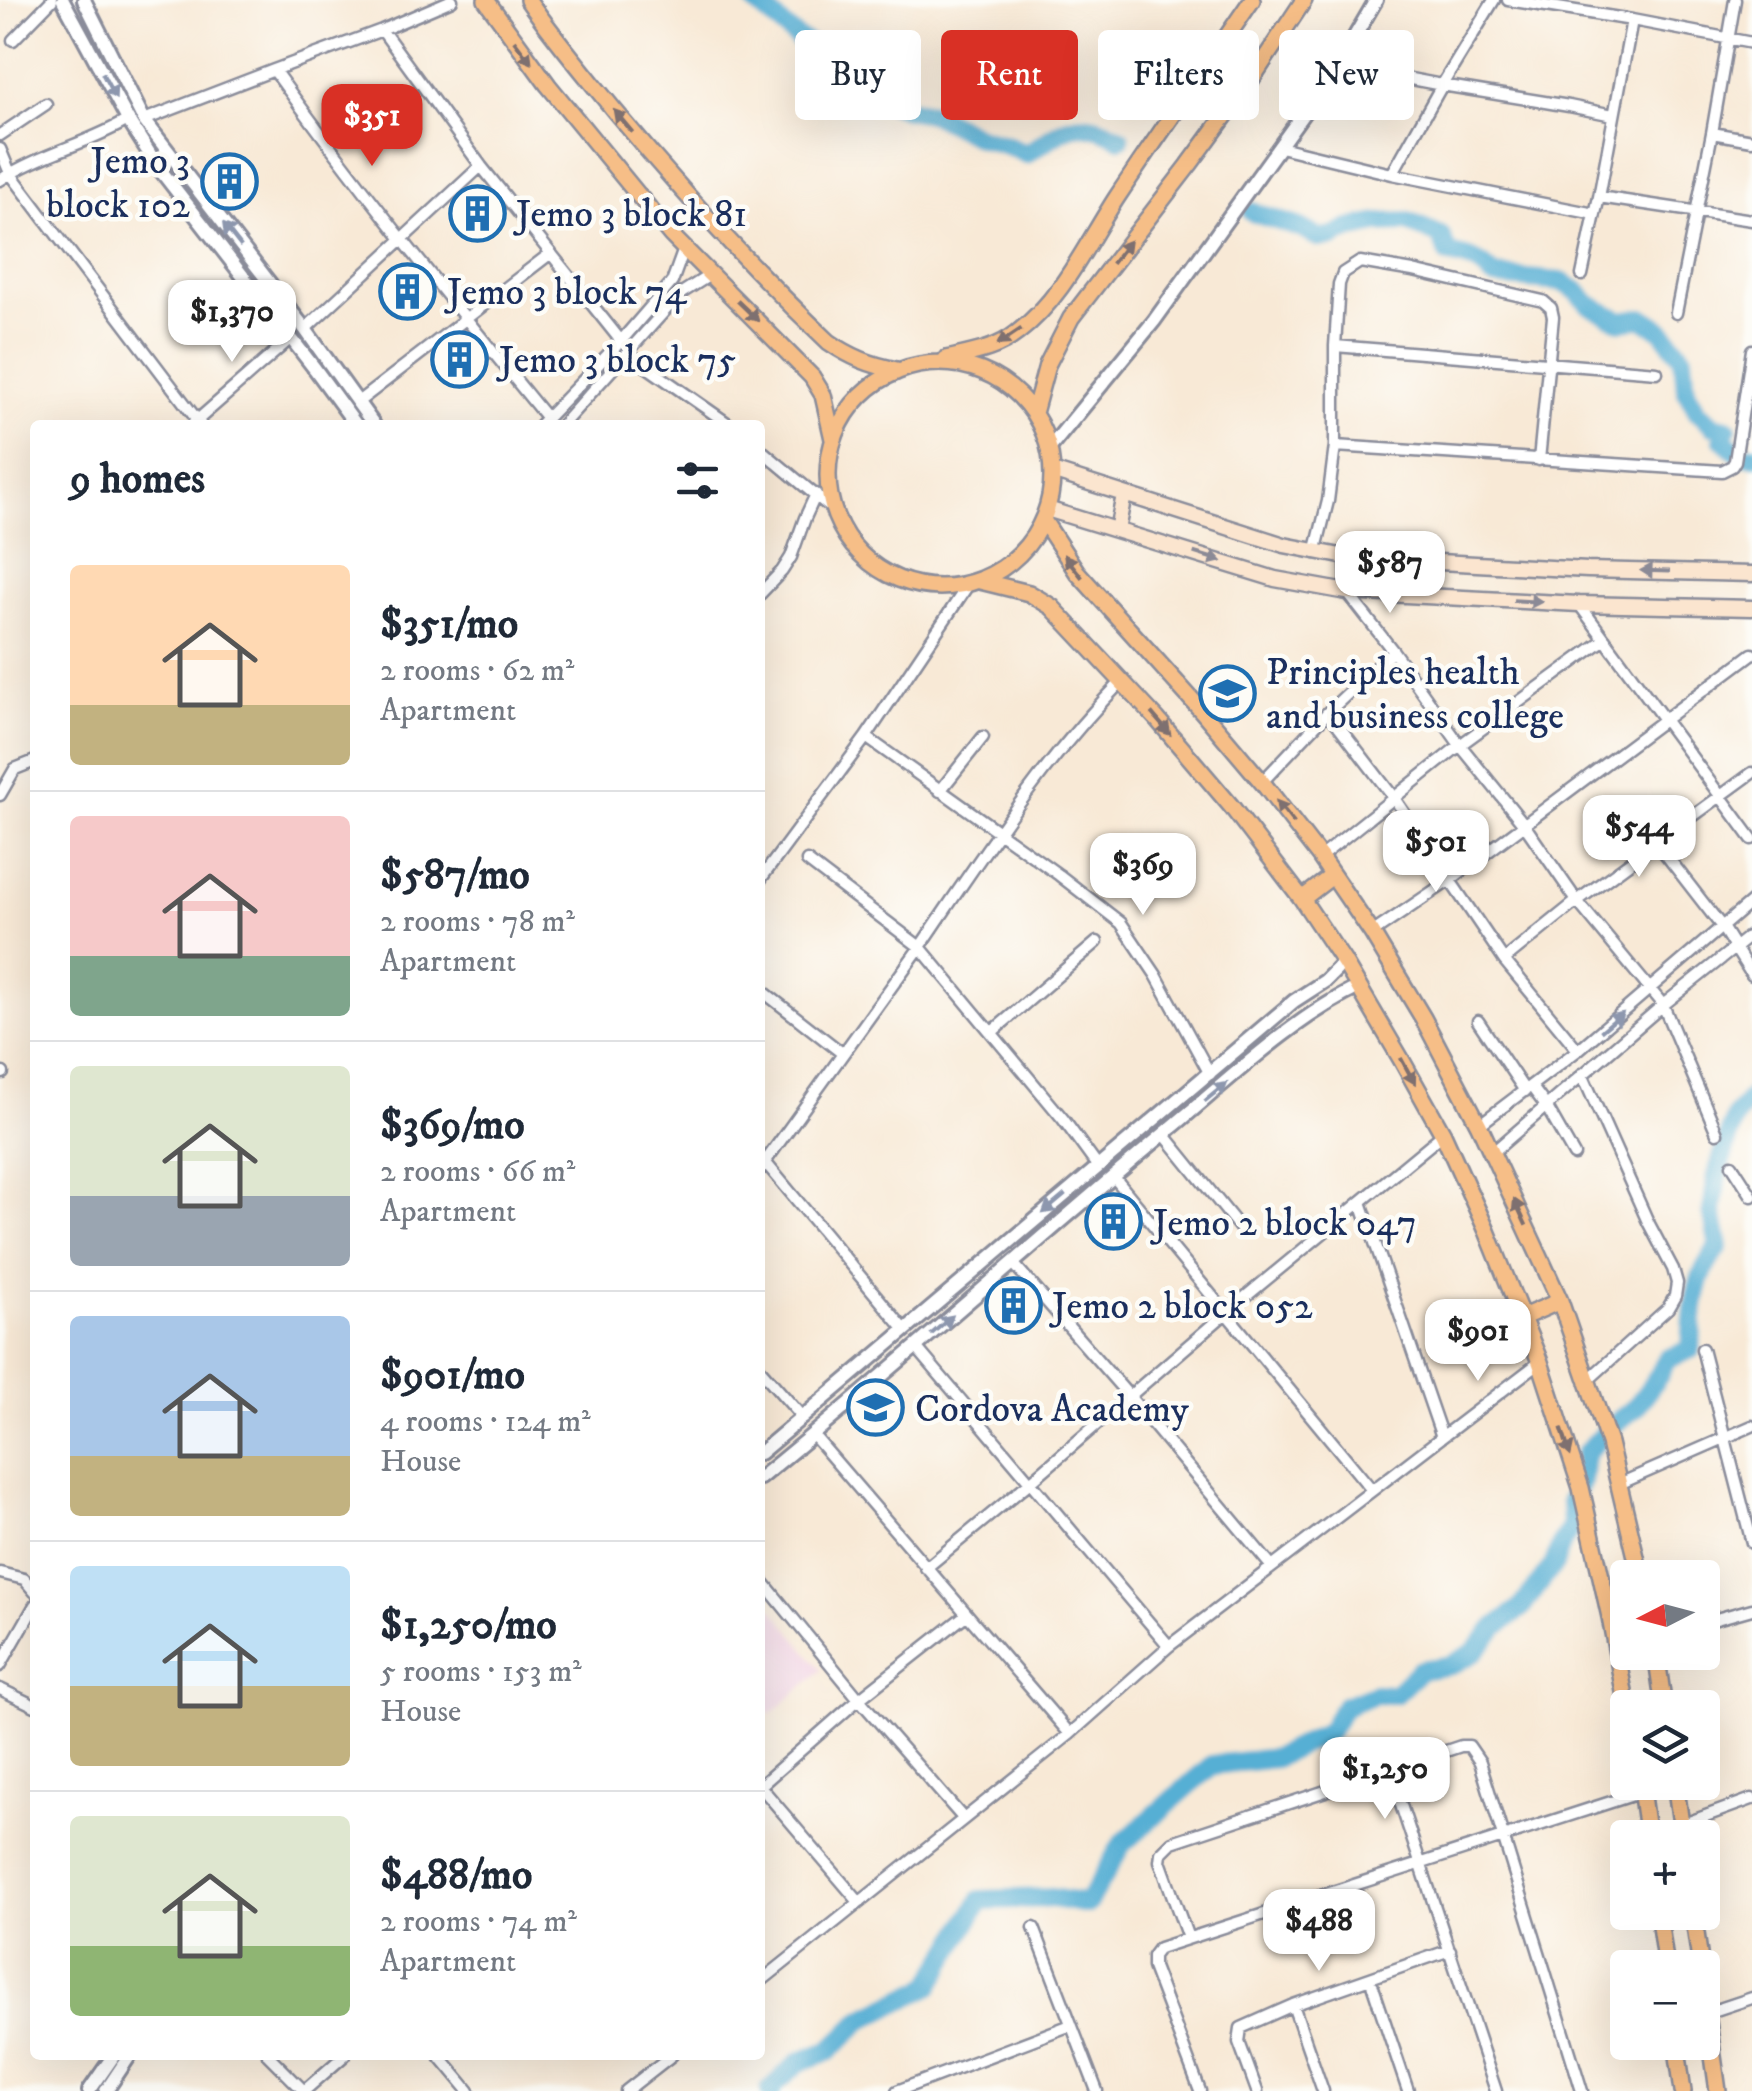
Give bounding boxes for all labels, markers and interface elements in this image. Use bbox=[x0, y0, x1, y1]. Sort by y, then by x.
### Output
chip: Buy bbox=[795, 30, 921, 120]
chip: Rent bbox=[941, 30, 1078, 120]
chip: Filters bbox=[1098, 30, 1259, 120]
chip: New bbox=[1279, 30, 1414, 120]
one-way arrow bbox=[512, 39, 532, 65]
one-way arrow bbox=[100, 71, 117, 100]
pin: $351 bbox=[313, 84, 431, 169]
text: $351 bbox=[343, 96, 401, 136]
one-way arrow bbox=[613, 108, 634, 133]
place label: Jemo 3 block 102 bbox=[46, 138, 190, 230]
building icon: Jemo 3 block 102 bbox=[199, 152, 259, 212]
building icon: Jemo 3 block 81 bbox=[447, 183, 507, 243]
place label: Jemo 3 block 81 bbox=[513, 191, 747, 239]
one-way arrow bbox=[223, 222, 243, 248]
one-way arrow bbox=[1111, 239, 1131, 265]
building icon: Jemo 3 block 74 bbox=[378, 261, 438, 321]
place label: Jemo 3 block 74 bbox=[444, 269, 688, 317]
pin: $1,370 bbox=[151, 280, 313, 365]
text: $1,370 bbox=[190, 292, 274, 332]
one-way arrow bbox=[735, 298, 759, 322]
one-way arrow bbox=[996, 328, 1023, 346]
building icon: Jemo 3 block 75 bbox=[430, 329, 490, 389]
place label: Jemo 3 block 75 bbox=[496, 337, 736, 385]
icon: filters bbox=[670, 453, 725, 508]
text: 9 homes bbox=[70, 454, 205, 506]
pin: $587 bbox=[1331, 531, 1449, 616]
text: $587 bbox=[1357, 543, 1423, 583]
one-way arrow bbox=[1193, 550, 1223, 565]
one-way arrow bbox=[1063, 553, 1084, 579]
one-way arrow bbox=[1638, 563, 1670, 579]
one-way arrow bbox=[1512, 593, 1544, 609]
text: $351/mo bbox=[380, 599, 518, 651]
icon: home bbox=[150, 605, 270, 725]
place label: Principles health and business college bbox=[1266, 649, 1564, 741]
text: 2 rooms · 62 m² bbox=[380, 651, 574, 691]
school or university icon: Principles health and business college bbox=[1197, 663, 1257, 723]
text: Apartment bbox=[380, 691, 516, 731]
one-way arrow bbox=[1150, 711, 1172, 736]
pin: $544 bbox=[1580, 795, 1698, 880]
one-way arrow bbox=[1276, 799, 1296, 825]
text: $544 bbox=[1605, 807, 1673, 847]
pin: $501 bbox=[1377, 810, 1495, 895]
text: $501 bbox=[1405, 822, 1467, 862]
pin: $369 bbox=[1084, 833, 1202, 918]
text: $369 bbox=[1112, 845, 1174, 885]
text: $587/mo bbox=[380, 850, 530, 902]
icon: home bbox=[150, 856, 270, 976]
text: 2 rooms · 78 m² bbox=[380, 902, 575, 942]
text: Apartment bbox=[380, 942, 516, 982]
one-way arrow bbox=[1599, 1012, 1624, 1033]
one-way arrow bbox=[1399, 1057, 1416, 1086]
one-way arrow bbox=[1203, 1081, 1228, 1103]
text: $369/mo bbox=[380, 1100, 525, 1152]
icon: home bbox=[150, 1106, 270, 1226]
text: 2 rooms · 66 m² bbox=[380, 1152, 575, 1192]
text: Apartment bbox=[380, 1192, 516, 1232]
one-way arrow bbox=[1042, 1192, 1067, 1214]
building icon: Jemo 2 block 047 bbox=[1084, 1192, 1144, 1252]
one-way arrow bbox=[1511, 1197, 1528, 1226]
place label: Jemo 2 block 047 bbox=[1150, 1200, 1417, 1248]
building icon: Jemo 2 block 052 bbox=[983, 1275, 1043, 1335]
place label: Jemo 2 block 052 bbox=[1049, 1283, 1313, 1331]
pin: $901 bbox=[1419, 1299, 1537, 1384]
text: $901 bbox=[1447, 1311, 1509, 1351]
one-way arrow bbox=[929, 1314, 954, 1336]
text: $901/mo bbox=[380, 1350, 525, 1402]
icon: home bbox=[150, 1356, 270, 1476]
school or university icon: Cordova Academy bbox=[846, 1378, 906, 1438]
place label: Cordova Academy bbox=[915, 1386, 1190, 1434]
text: 4 rooms · 124 m² bbox=[380, 1402, 591, 1442]
one-way arrow bbox=[1560, 1427, 1575, 1457]
text: House bbox=[380, 1442, 461, 1482]
north arrow bbox=[1610, 1560, 1720, 1670]
map controls bbox=[1610, 1560, 1720, 2060]
text: $1,250/mo bbox=[380, 1600, 557, 1652]
icon: home bbox=[150, 1606, 270, 1726]
text: 5 rooms · 153 m² bbox=[380, 1652, 582, 1692]
button: layers bbox=[1610, 1690, 1720, 1800]
text: House bbox=[380, 1692, 461, 1732]
pin: $1,250 bbox=[1304, 1737, 1466, 1822]
text: $1,250 bbox=[1342, 1749, 1428, 1789]
button: + bbox=[1610, 1820, 1720, 1930]
text: $488/mo bbox=[380, 1850, 532, 1902]
icon: home bbox=[150, 1856, 270, 1976]
pin: $488 bbox=[1260, 1889, 1378, 1974]
text: $488 bbox=[1285, 1901, 1353, 1941]
text: 2 rooms · 74 m² bbox=[380, 1902, 577, 1942]
text: Apartment bbox=[380, 1942, 516, 1982]
button: − bbox=[1610, 1950, 1720, 2060]

